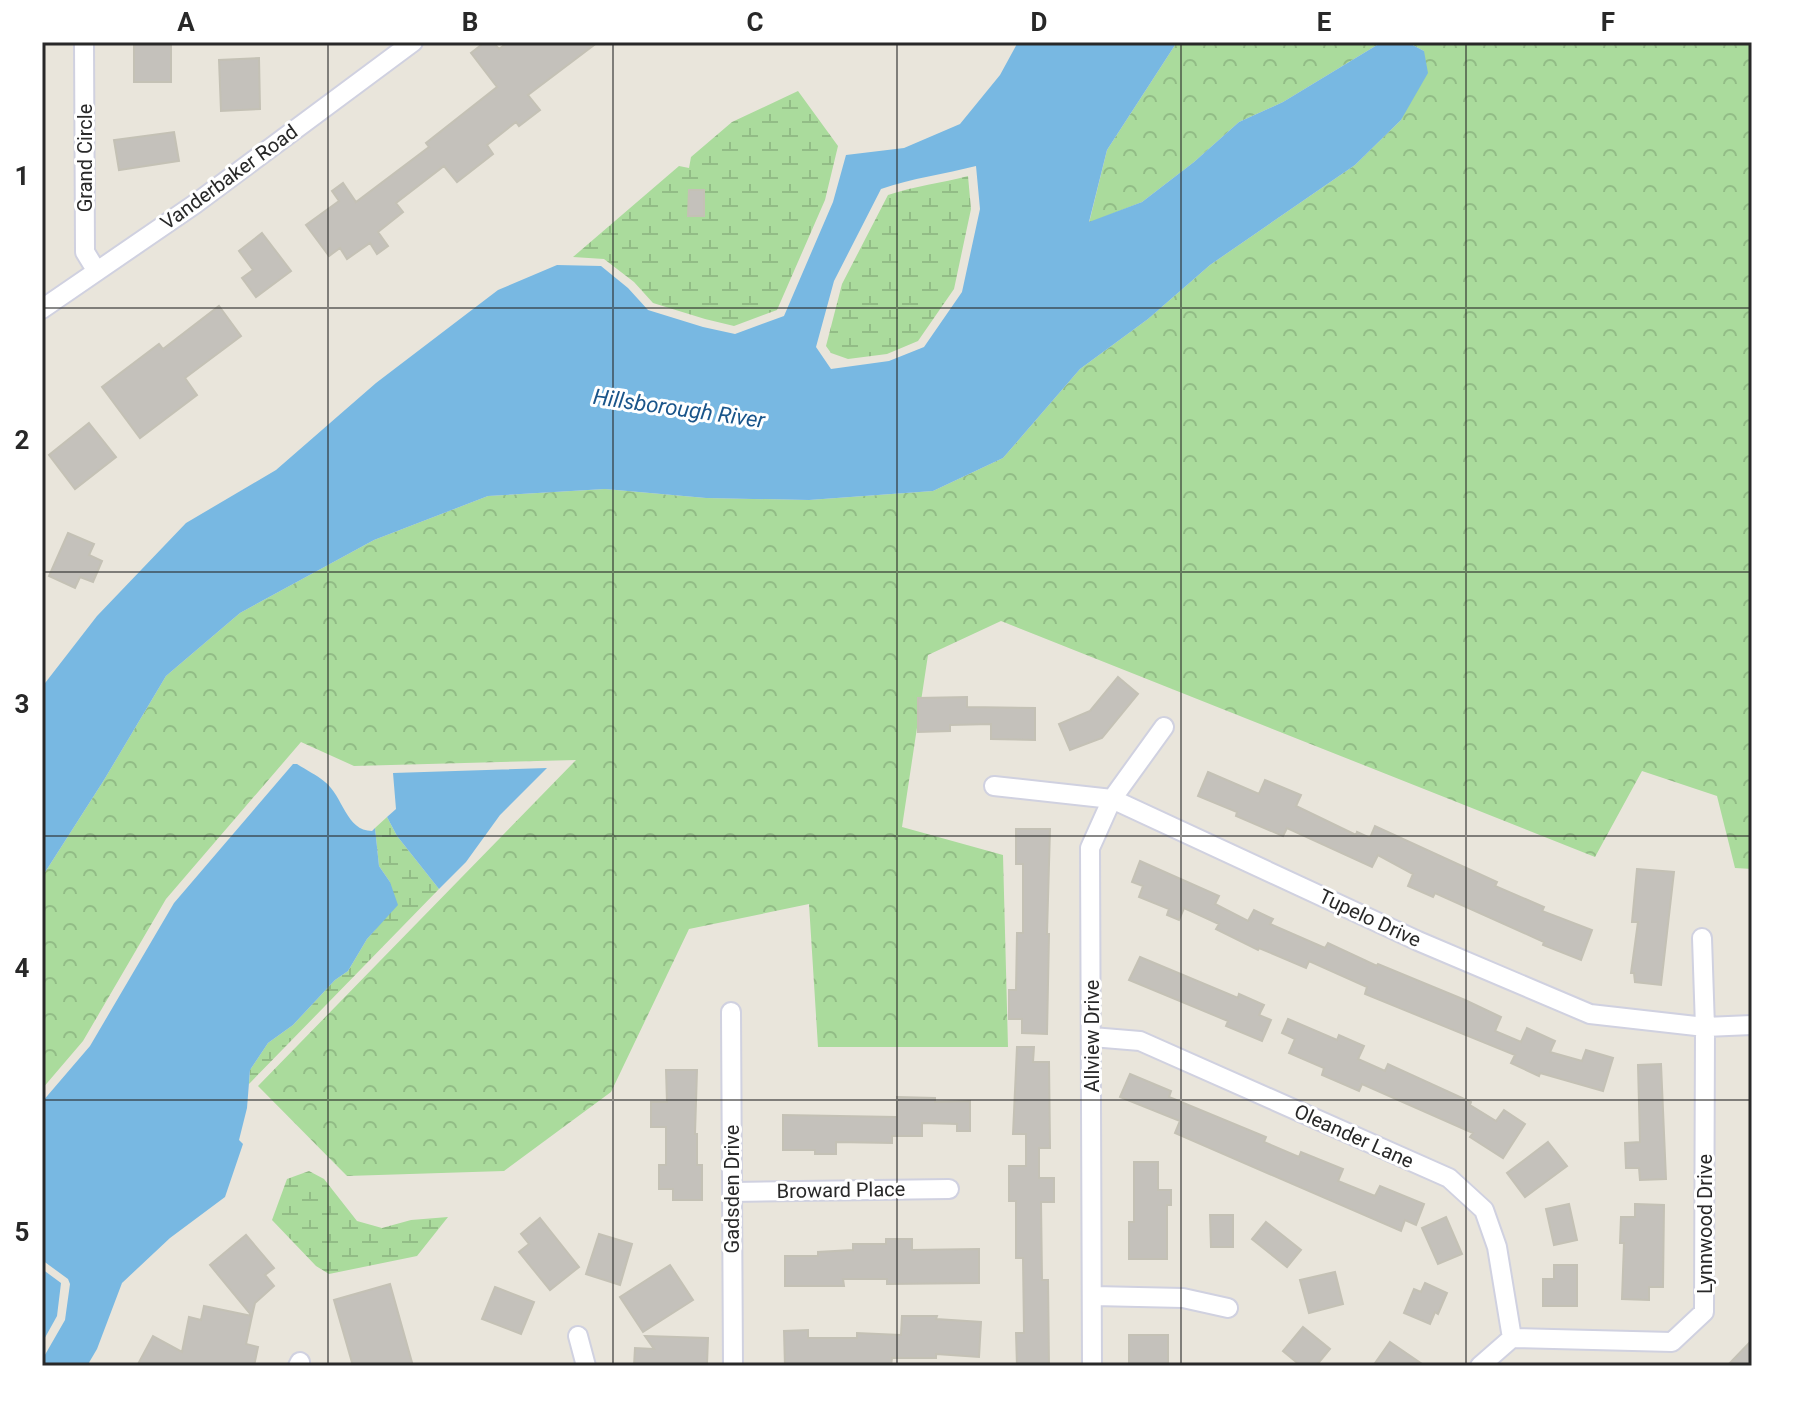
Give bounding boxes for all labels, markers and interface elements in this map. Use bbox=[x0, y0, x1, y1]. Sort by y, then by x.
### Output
text: A bbox=[177, 7, 195, 37]
text: B bbox=[462, 7, 478, 37]
text: C bbox=[746, 7, 764, 37]
text: D bbox=[1031, 7, 1047, 37]
text: E bbox=[1317, 7, 1332, 37]
text: F bbox=[1601, 7, 1615, 37]
street label: Grand Circle bbox=[73, 104, 97, 212]
street label: Vanderbaker Road bbox=[156, 119, 302, 235]
text: 1 bbox=[15, 161, 29, 191]
water label: Hillsborough River bbox=[591, 384, 767, 433]
text: 2 bbox=[15, 425, 29, 455]
text: 3 bbox=[15, 689, 29, 719]
street label: Tupelo Drive bbox=[1315, 884, 1425, 952]
text: 4 bbox=[15, 953, 30, 983]
street label: Allview Drive bbox=[1080, 980, 1104, 1092]
street label: Oleander Lane bbox=[1291, 1099, 1417, 1173]
street label: Gadsden Drive bbox=[720, 1125, 744, 1253]
street label: Lynnwood Drive bbox=[1693, 1154, 1717, 1294]
street label: Broward Place bbox=[776, 1177, 906, 1203]
text: 5 bbox=[15, 1217, 29, 1247]

